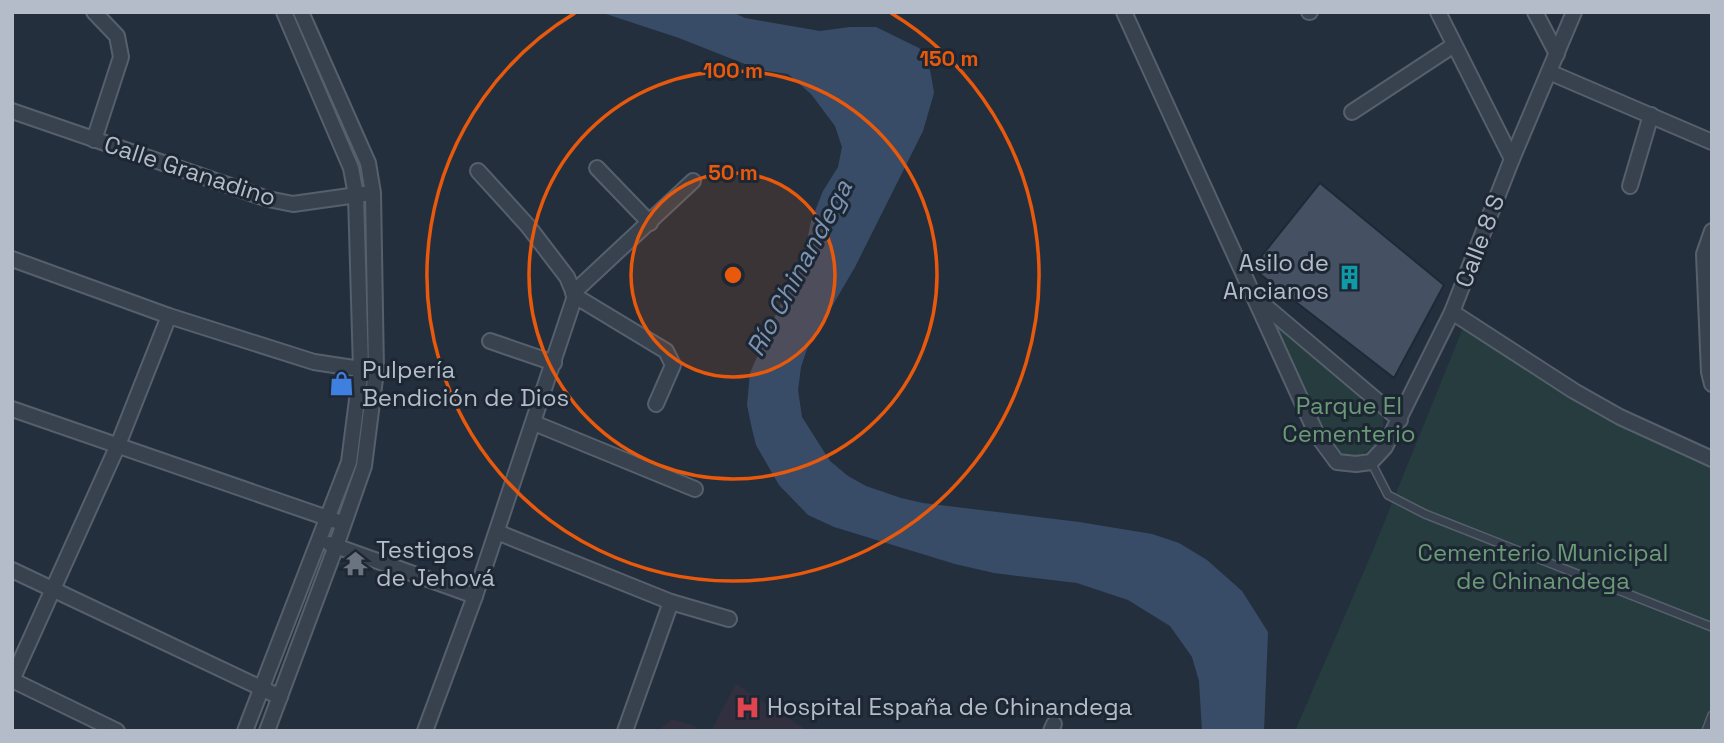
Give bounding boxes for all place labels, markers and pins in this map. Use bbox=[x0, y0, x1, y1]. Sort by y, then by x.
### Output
place label: Asilo de Ancianos bbox=[1223, 247, 1329, 306]
centre of rings bbox=[721, 263, 745, 287]
building icon: Asilo de Ancianos bbox=[1335, 263, 1363, 291]
place label: Pulpería Bendición de Dios bbox=[362, 354, 569, 413]
shop icon: Pulpería Bendición de Dios bbox=[328, 370, 356, 398]
place label: Testigos de Jehová bbox=[376, 534, 495, 593]
temple icon: Testigos de Jehová bbox=[342, 550, 370, 578]
place label: Hospital España de Chinandega bbox=[767, 691, 1133, 722]
hospital icon: Hospital España de Chinandega bbox=[733, 693, 761, 721]

